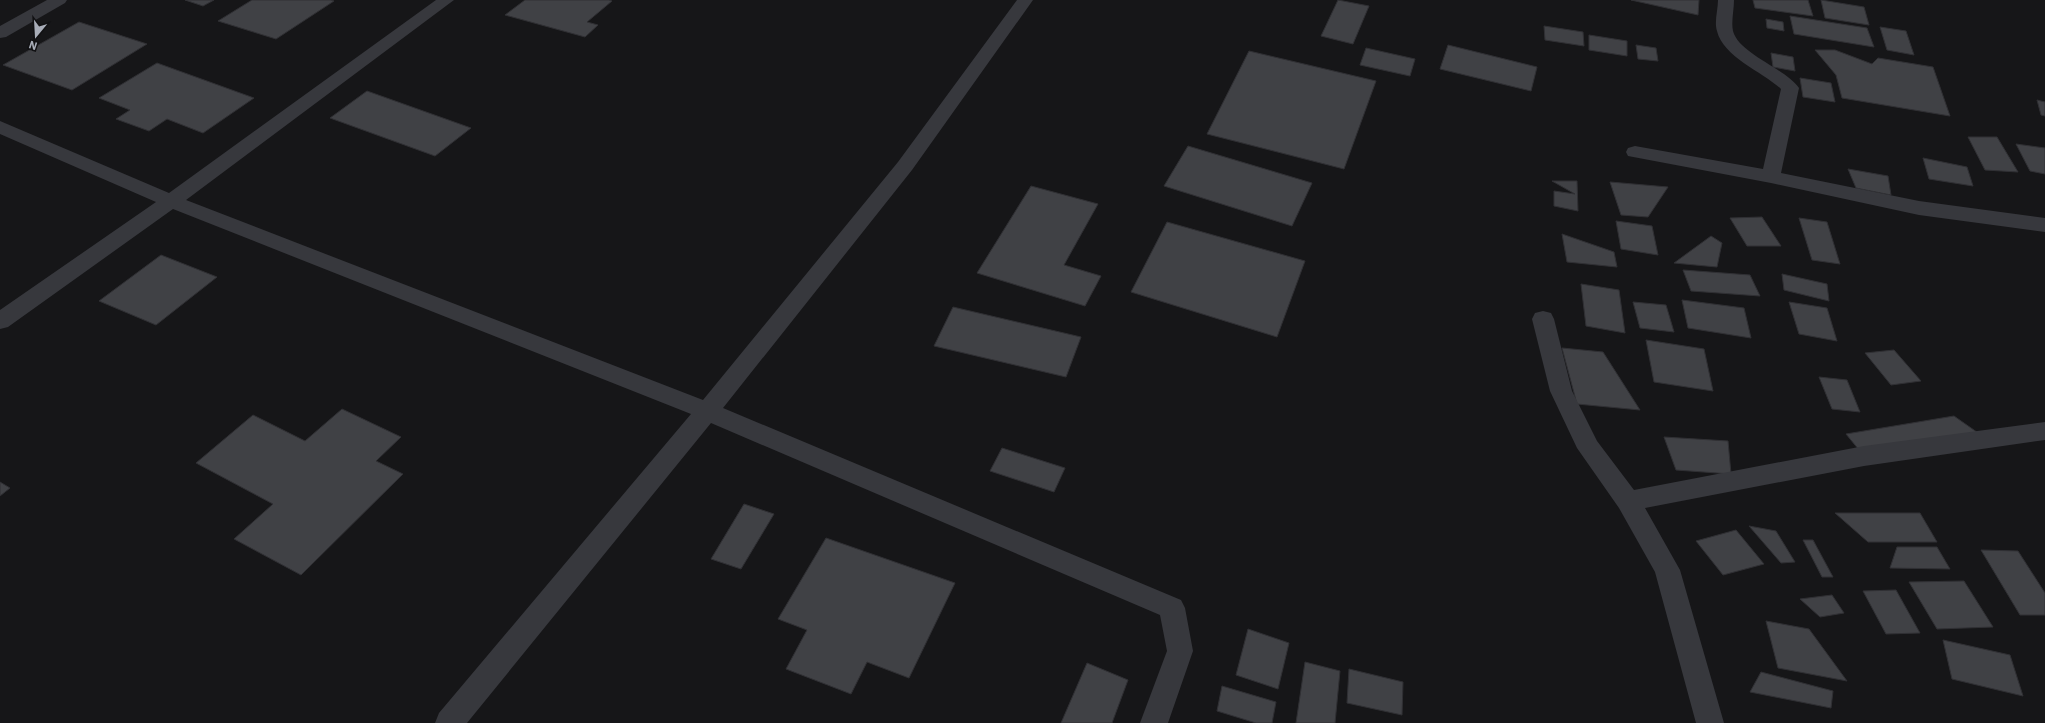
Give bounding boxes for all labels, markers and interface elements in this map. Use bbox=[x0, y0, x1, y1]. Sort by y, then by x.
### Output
north arrow bbox=[16, 16, 56, 56]
text: N bbox=[27, 38, 39, 53]

